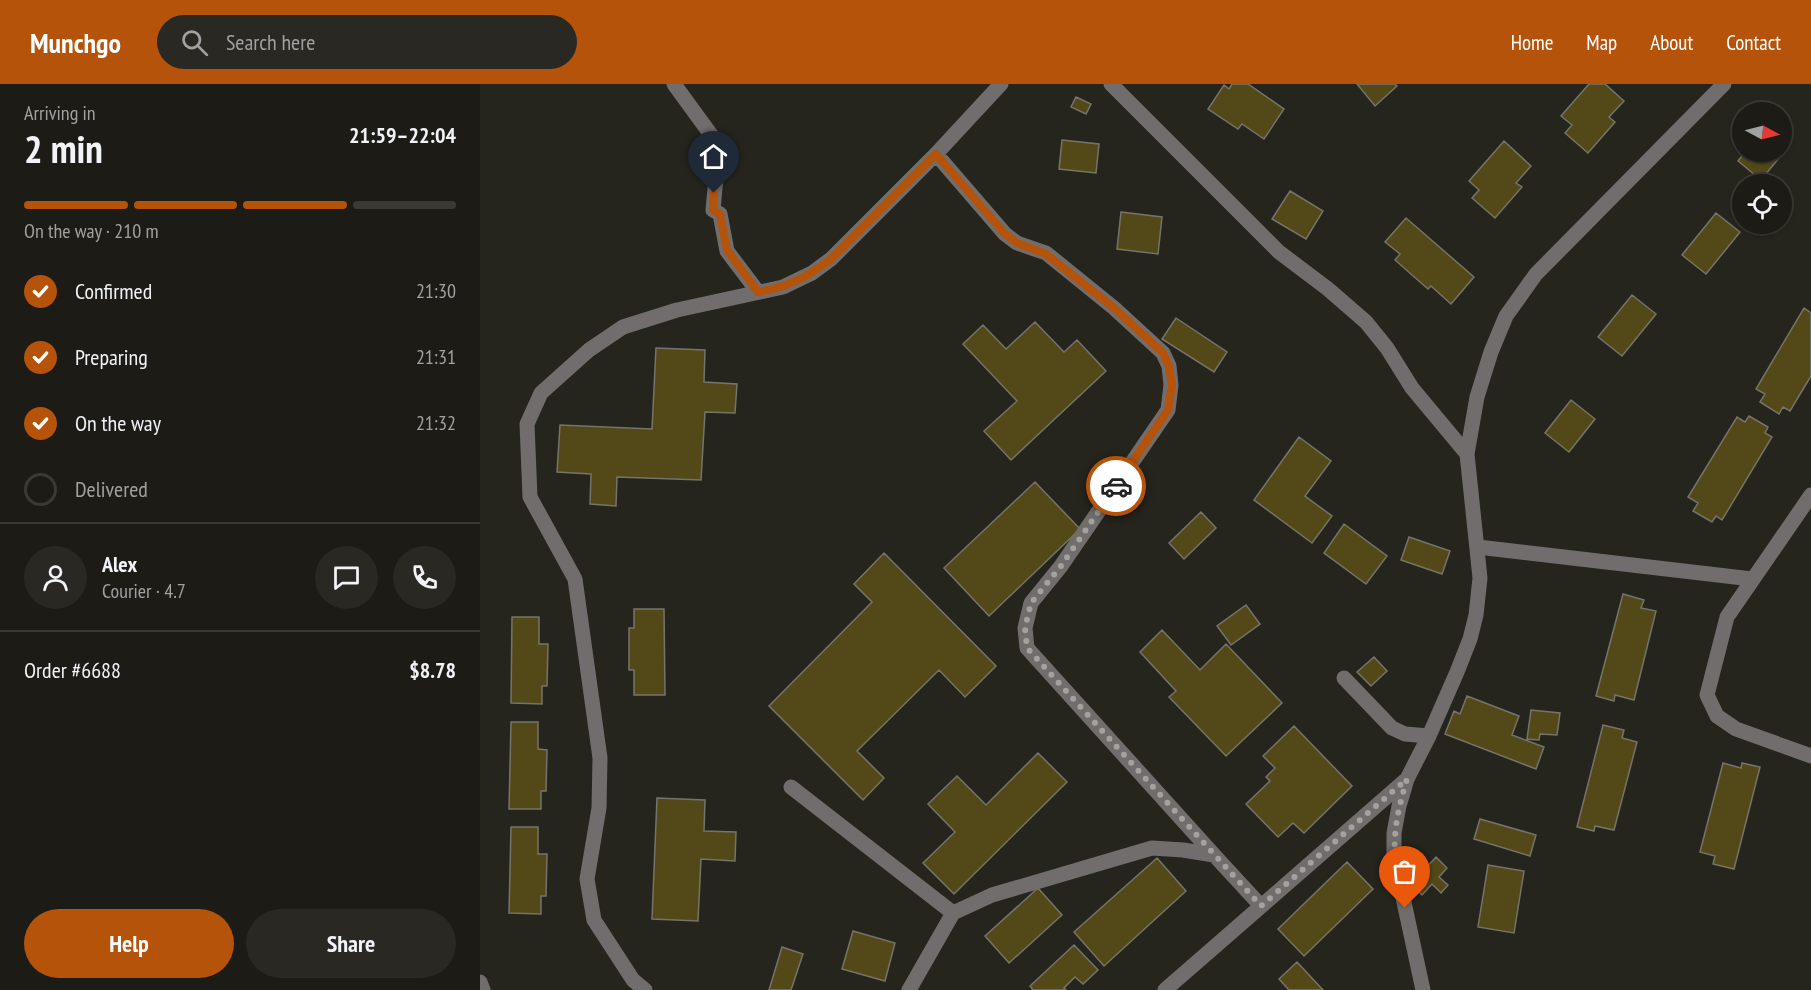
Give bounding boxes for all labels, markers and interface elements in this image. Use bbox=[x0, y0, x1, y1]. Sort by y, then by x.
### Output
search box bbox=[157, 15, 577, 69]
text: Munchgo bbox=[30, 24, 121, 61]
icon: search bbox=[178, 26, 211, 59]
text: Search here bbox=[226, 28, 315, 56]
text: Home bbox=[1511, 29, 1553, 56]
text: Map bbox=[1586, 29, 1617, 56]
text: About bbox=[1650, 29, 1693, 56]
text: Contact bbox=[1726, 29, 1781, 56]
text: Arriving in bbox=[24, 100, 96, 126]
north arrow bbox=[1732, 102, 1792, 162]
map controls bbox=[1732, 102, 1792, 234]
text: 21:59–22:04 bbox=[349, 121, 456, 149]
text: 2 min bbox=[24, 123, 103, 174]
pin bbox=[688, 131, 739, 193]
icon: home bbox=[697, 140, 730, 173]
button: locate bbox=[1732, 174, 1792, 234]
text: On the way · 210 m bbox=[24, 218, 159, 244]
icon: check bbox=[24, 275, 57, 308]
text: Confirmed bbox=[75, 277, 152, 305]
text: 21:30 bbox=[416, 278, 456, 304]
icon: check bbox=[24, 341, 57, 374]
text: Preparing bbox=[75, 343, 148, 371]
text: 21:31 bbox=[416, 344, 456, 370]
icon: check bbox=[24, 407, 57, 440]
text: On the way bbox=[75, 409, 161, 437]
text: 21:32 bbox=[416, 410, 456, 436]
courier bbox=[1086, 456, 1146, 516]
icon: car bbox=[1100, 470, 1133, 503]
text: Delivered bbox=[75, 475, 148, 503]
button: person bbox=[24, 546, 87, 609]
button: chat bbox=[315, 546, 378, 609]
button: phone bbox=[393, 546, 456, 609]
text: Alex bbox=[102, 550, 137, 578]
text: Courier · 4.7 bbox=[102, 578, 186, 604]
text: Order #6688 bbox=[24, 656, 121, 684]
text: $8.78 bbox=[409, 656, 456, 684]
pin bbox=[1379, 846, 1430, 908]
icon: bag bbox=[1388, 855, 1421, 888]
button: Help bbox=[24, 909, 234, 978]
button: Share bbox=[246, 909, 456, 978]

